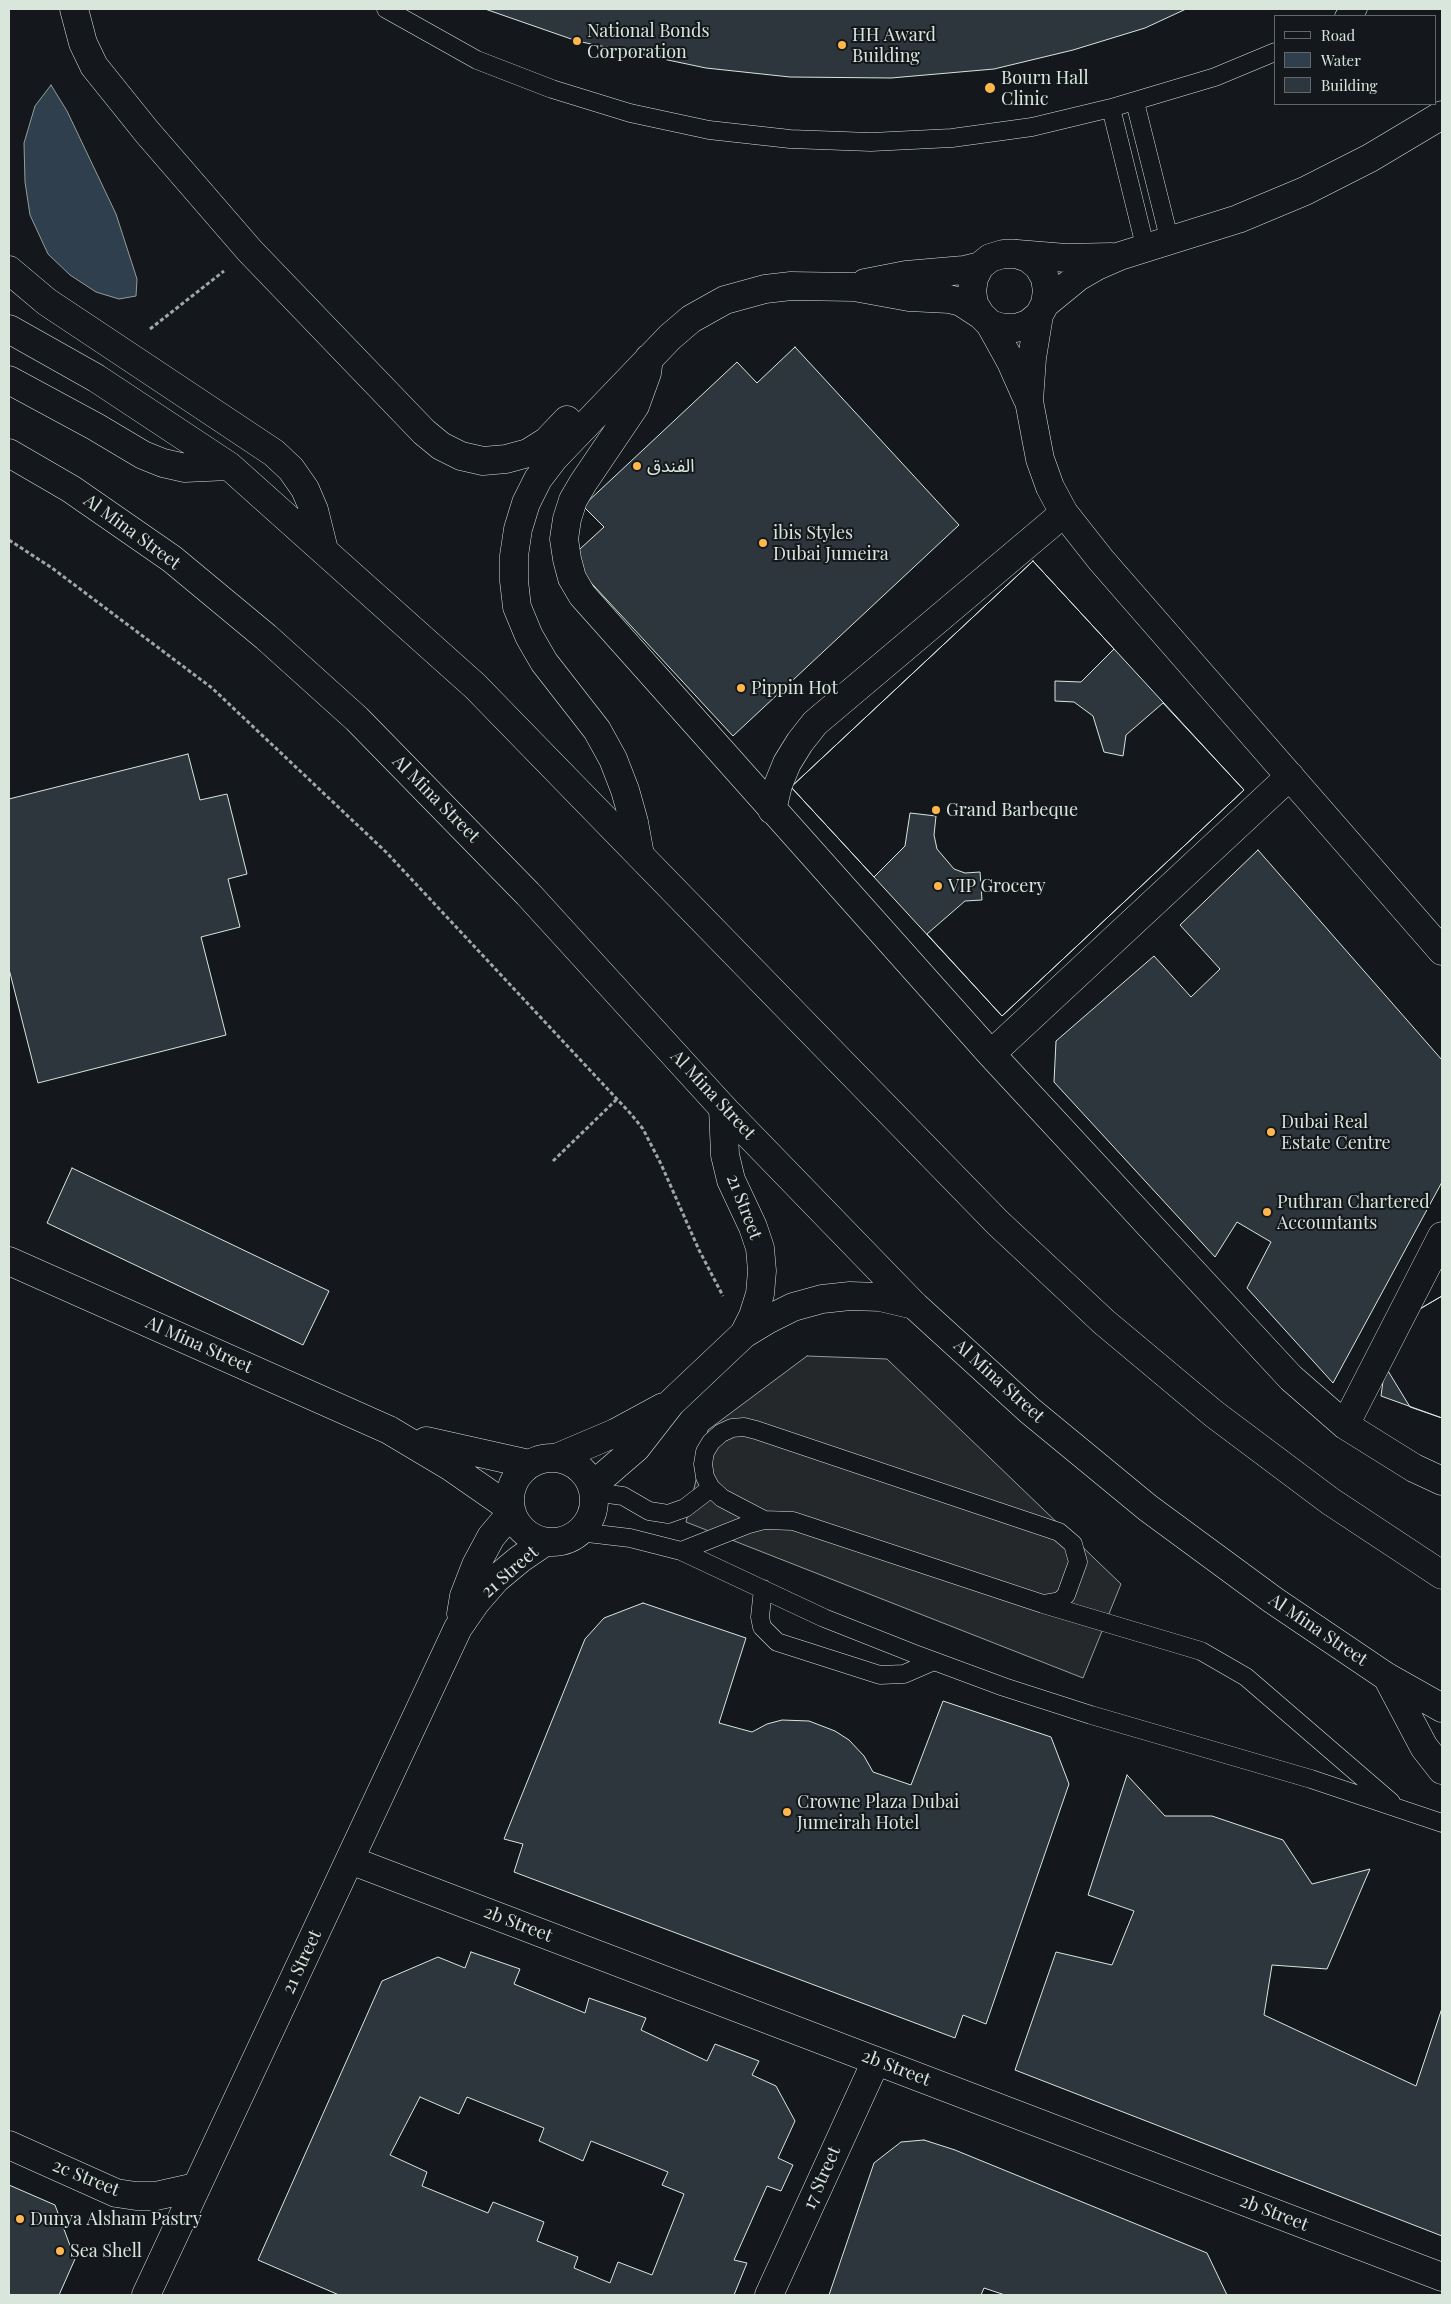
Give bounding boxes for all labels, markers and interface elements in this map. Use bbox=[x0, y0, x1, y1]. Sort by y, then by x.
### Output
legend bbox=[1274, 15, 1436, 105]
place label: National Bonds Corporation bbox=[587, 20, 709, 62]
place label: HH Award Building bbox=[852, 24, 936, 66]
text: Road bbox=[1321, 25, 1355, 45]
marker: National Bonds Corporation bbox=[571, 35, 583, 47]
marker: HH Award Building bbox=[836, 39, 848, 51]
text: Water bbox=[1321, 50, 1361, 70]
place label: Bourn Hall Clinic bbox=[1001, 67, 1089, 110]
text: Building bbox=[1321, 75, 1377, 95]
marker: Bourn Hall Clinic bbox=[983, 81, 997, 95]
place label: الفندق bbox=[647, 455, 695, 477]
marker: الفندق bbox=[631, 460, 643, 472]
street label: Al Mina Street bbox=[79, 490, 185, 574]
place label: ibis Styles Dubai Jumeira bbox=[773, 522, 889, 564]
marker: ibis Styles Dubai Jumeira bbox=[757, 537, 769, 549]
place label: Pippin Hot bbox=[751, 677, 838, 699]
marker: Pippin Hot bbox=[735, 682, 747, 694]
street label: Al Mina Street bbox=[388, 751, 484, 847]
place label: Grand Barbeque bbox=[946, 799, 1078, 821]
marker: Grand Barbeque bbox=[930, 804, 942, 816]
place label: VIP Grocery bbox=[948, 875, 1046, 897]
marker: VIP Grocery bbox=[932, 880, 944, 892]
street label: Al Mina Street bbox=[666, 1046, 760, 1144]
place label: Dubai Real Estate Centre bbox=[1281, 1111, 1391, 1154]
marker: Dubai Real Estate Centre bbox=[1265, 1126, 1277, 1138]
street label: 21 Street bbox=[722, 1171, 766, 1243]
place label: Puthran Chartered Accountants bbox=[1277, 1191, 1430, 1234]
marker: Puthran Chartered Accountants bbox=[1261, 1206, 1273, 1218]
street label: Al Mina Street bbox=[142, 1312, 256, 1378]
street label: Al Mina Street bbox=[949, 1335, 1049, 1427]
street label: 21 Street bbox=[477, 1542, 543, 1602]
street label: Al Mina Street bbox=[1265, 1589, 1371, 1671]
place label: Crowne Plaza Dubai Jumeirah Hotel bbox=[797, 1791, 959, 1834]
marker: Crowne Plaza Dubai Jumeirah Hotel bbox=[781, 1806, 793, 1818]
street label: 2b Street bbox=[481, 1901, 555, 1947]
street label: 21 Street bbox=[278, 1927, 326, 1997]
street label: 2b Street bbox=[859, 2045, 933, 2091]
street label: 17 Street bbox=[799, 2143, 845, 2213]
street label: 2c Street bbox=[49, 2155, 123, 2201]
street label: 2b Street bbox=[1237, 2190, 1311, 2236]
place label: Dunya Alsham Pastry bbox=[30, 2208, 202, 2230]
marker: Dunya Alsham Pastry bbox=[14, 2213, 26, 2225]
place label: Sea Shell bbox=[70, 2240, 142, 2262]
marker: Sea Shell bbox=[54, 2245, 66, 2257]

